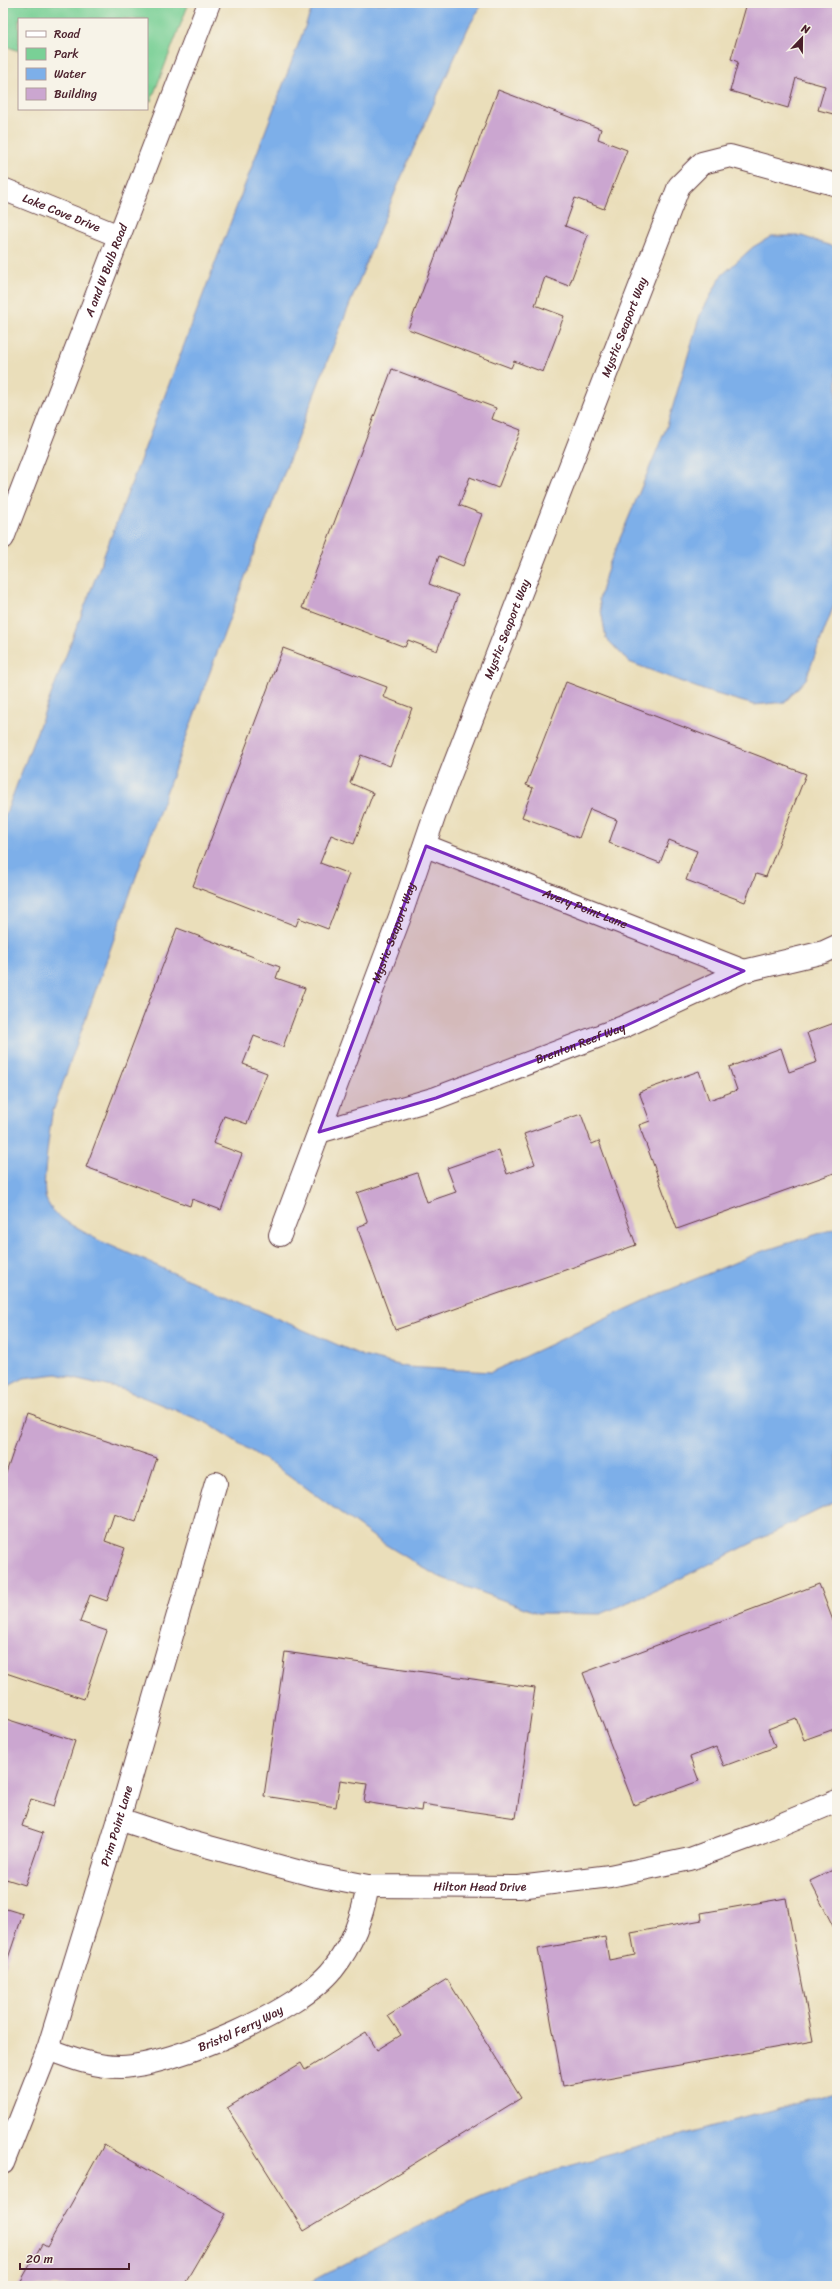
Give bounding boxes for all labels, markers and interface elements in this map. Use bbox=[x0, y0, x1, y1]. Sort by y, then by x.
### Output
legend bbox=[18, 18, 148, 110]
north arrow bbox=[782, 18, 822, 58]
text: N bbox=[798, 19, 813, 40]
text: Road bbox=[54, 23, 81, 45]
text: Park bbox=[54, 43, 79, 65]
text: Water bbox=[54, 63, 87, 85]
text: Building bbox=[54, 83, 97, 105]
street label: Lake Cove Drive bbox=[19, 187, 104, 238]
street label: A and W Bulb Road bbox=[78, 220, 134, 321]
street label: Mystic Seaport Way bbox=[595, 273, 654, 380]
street label: Mystic Seaport Way bbox=[477, 575, 537, 682]
street label: Mystic Seaport Way bbox=[365, 879, 422, 986]
street label: Avery Point Lane bbox=[538, 882, 631, 935]
street label: Brenton Reef Way bbox=[532, 1016, 629, 1070]
street label: Prim Point Lane bbox=[94, 1783, 139, 1869]
street label: Hilton Head Drive bbox=[433, 1875, 528, 1898]
street label: Bristol Ferry Way bbox=[195, 1999, 288, 2058]
scale bar bbox=[20, 2245, 129, 2271]
text: 20 m bbox=[26, 2248, 53, 2270]

